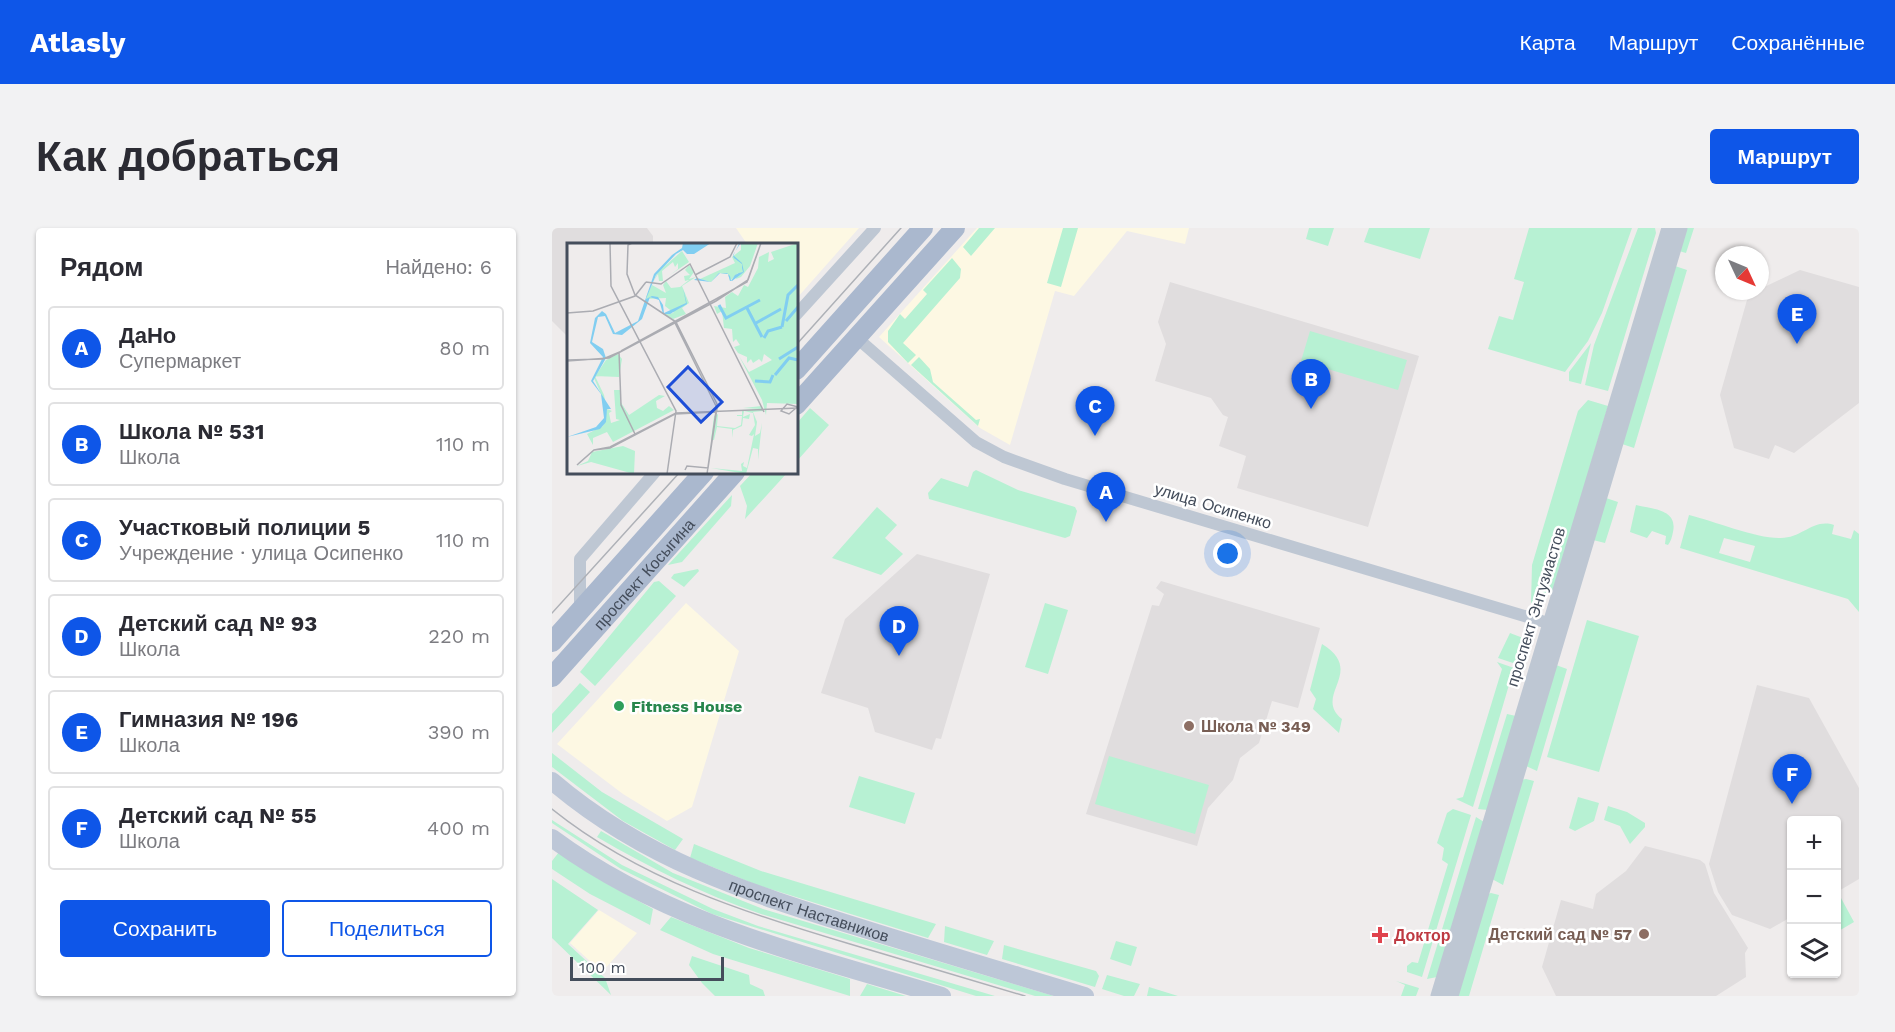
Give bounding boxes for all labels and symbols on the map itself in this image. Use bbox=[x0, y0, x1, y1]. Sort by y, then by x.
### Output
inset map bbox=[567, 243, 798, 474]
north arrow bbox=[1715, 246, 1769, 300]
pin: E bbox=[1778, 294, 1816, 344]
pin: B bbox=[1292, 360, 1330, 409]
pin: C bbox=[1076, 386, 1114, 436]
pin: A bbox=[1086, 472, 1126, 522]
street label: улица Осипенко bbox=[1152, 479, 1274, 533]
street label: проспект Косыгина bbox=[589, 515, 698, 633]
street label: проспект Энтузиастов bbox=[1503, 525, 1569, 689]
your location bbox=[1213, 539, 1242, 568]
pin: D bbox=[880, 606, 918, 656]
place label: Fitness House bbox=[631, 697, 742, 716]
marker: Fitness House bbox=[612, 699, 626, 713]
place label: Школа № 349 bbox=[1201, 717, 1311, 736]
marker: Школа № 349 bbox=[1182, 719, 1196, 733]
pin: F bbox=[1772, 754, 1812, 804]
street label: проспект Наставников bbox=[726, 875, 892, 946]
place label: Детский сад № 57 bbox=[1488, 925, 1632, 944]
marker: Доктор bbox=[1371, 926, 1389, 944]
place label: Доктор bbox=[1394, 926, 1451, 945]
marker: Детский сад № 57 bbox=[1637, 927, 1651, 941]
scale bar bbox=[570, 954, 724, 982]

